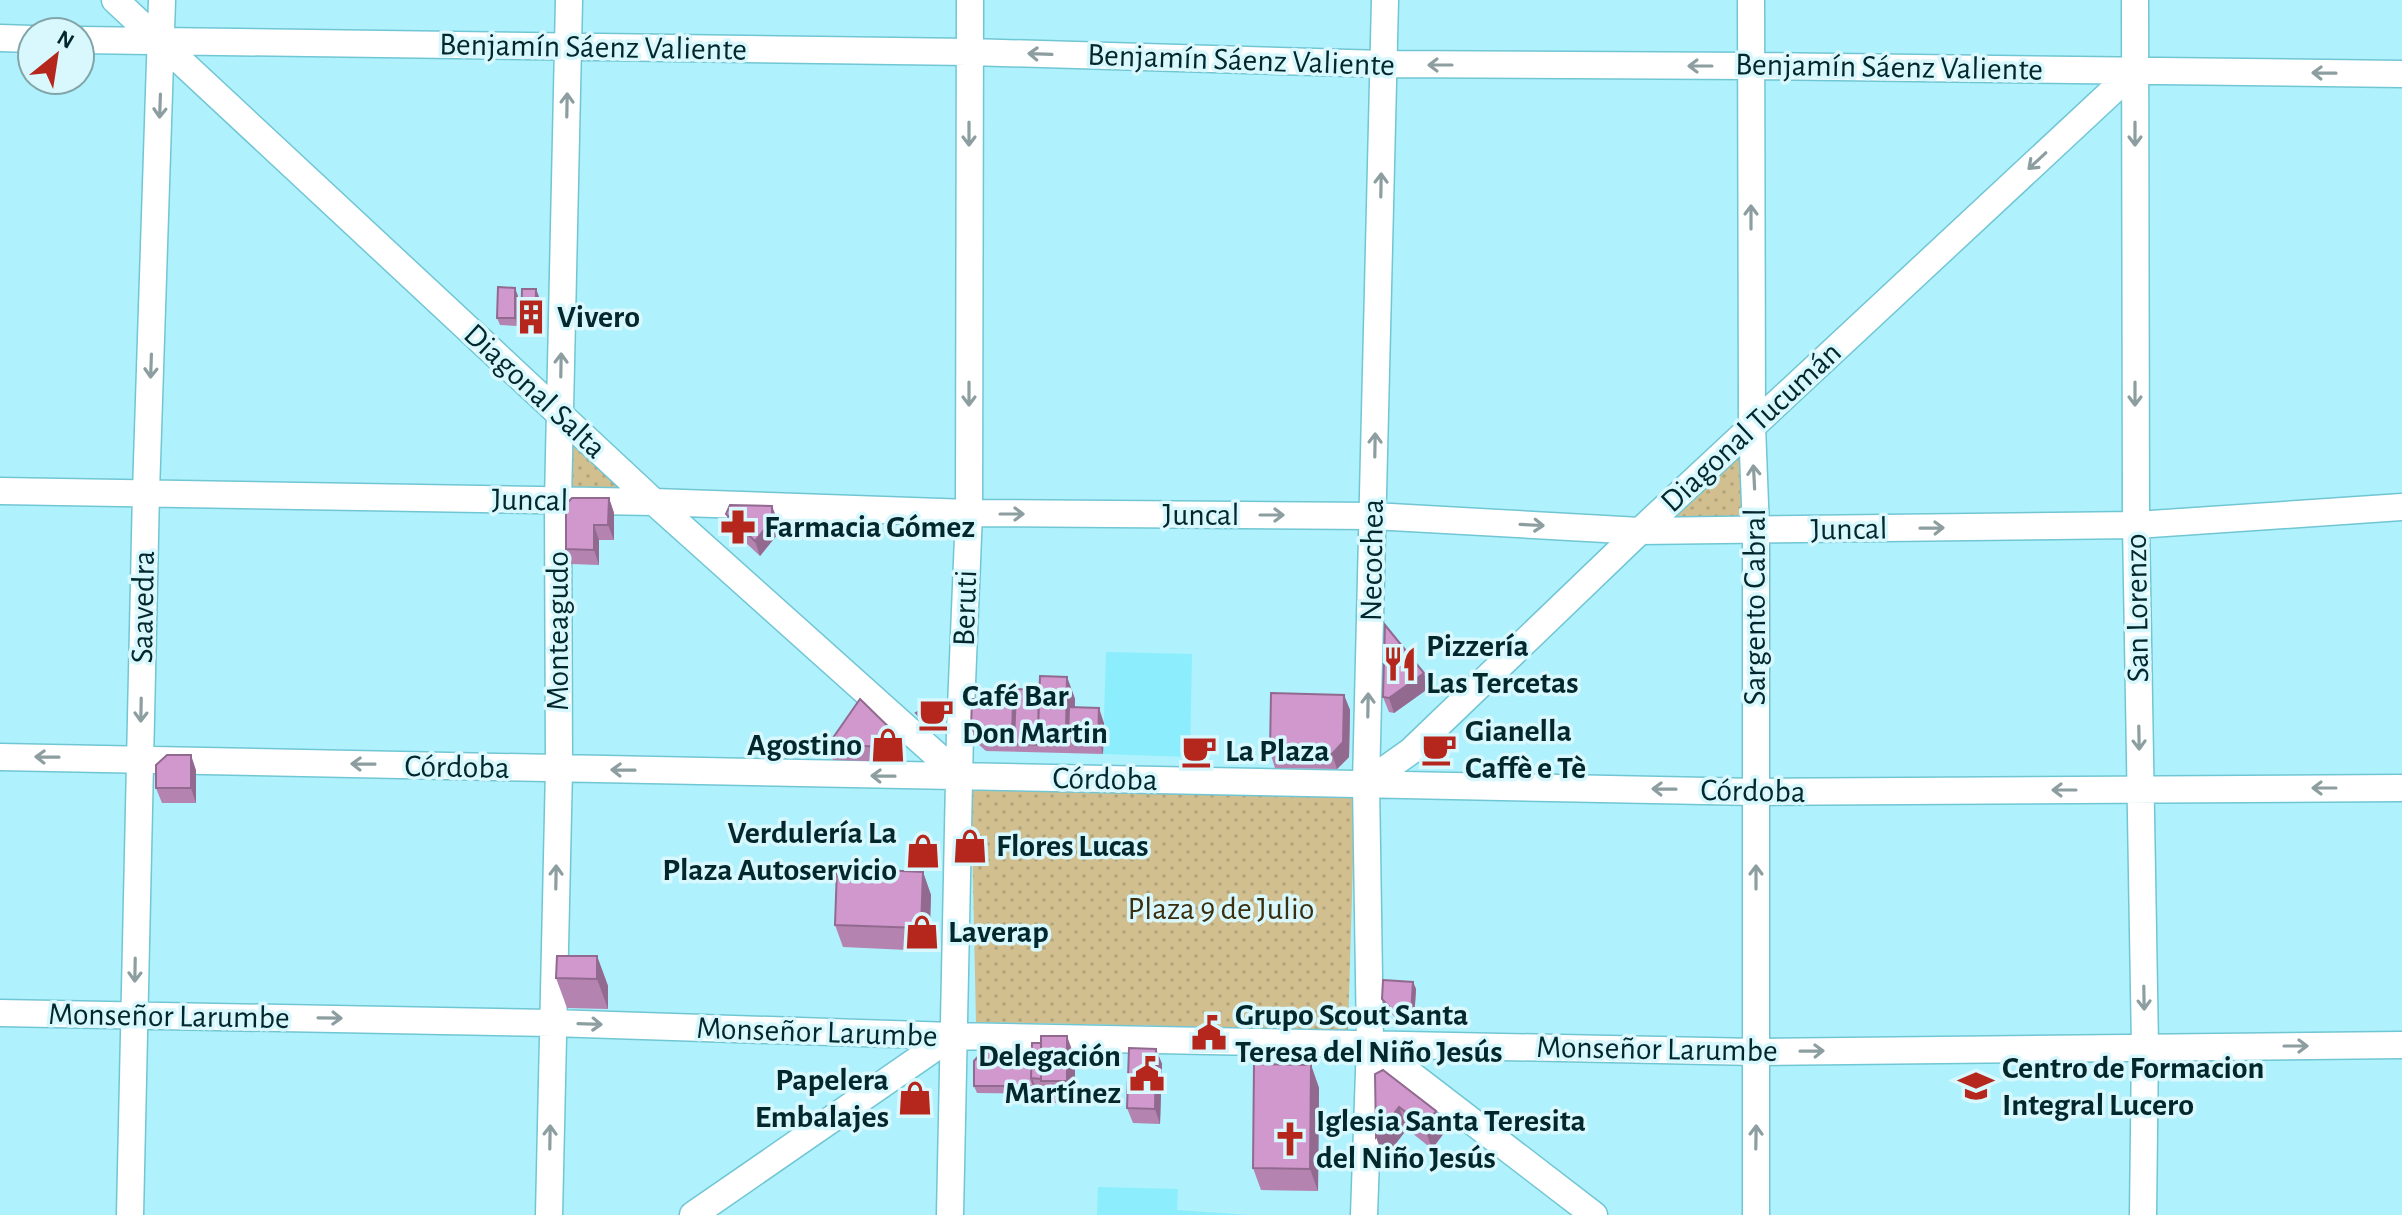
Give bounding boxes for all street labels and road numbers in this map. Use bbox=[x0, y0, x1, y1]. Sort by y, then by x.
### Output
street label: Benjamín Sáenz Valiente bbox=[439, 28, 747, 66]
street label: Benjamín Sáenz Valiente bbox=[1087, 39, 1395, 81]
street label: Benjamín Sáenz Valiente bbox=[1735, 48, 2043, 86]
street label: Diagonal Salta bbox=[458, 318, 612, 464]
street label: Diagonal Tucumán bbox=[1655, 336, 1847, 518]
street label: Juncal bbox=[491, 483, 569, 517]
street label: Necochea bbox=[1355, 498, 1389, 622]
street label: Juncal bbox=[1163, 499, 1239, 531]
street label: Sargento Cabral bbox=[1739, 508, 1771, 706]
street label: Juncal bbox=[1810, 512, 1888, 546]
street label: San Lorenzo bbox=[2120, 533, 2154, 683]
street label: Saavedra bbox=[126, 550, 160, 664]
street label: Monteagudo bbox=[542, 551, 574, 711]
street label: Beruti bbox=[948, 569, 982, 647]
street label: Córdoba bbox=[404, 750, 510, 784]
street label: Córdoba bbox=[1052, 762, 1158, 796]
street label: Córdoba bbox=[1700, 774, 1806, 808]
street label: Monseñor Larumbe bbox=[48, 998, 290, 1034]
street label: Monseñor Larumbe bbox=[696, 1012, 938, 1052]
street label: Monseñor Larumbe bbox=[1536, 1031, 1778, 1067]

